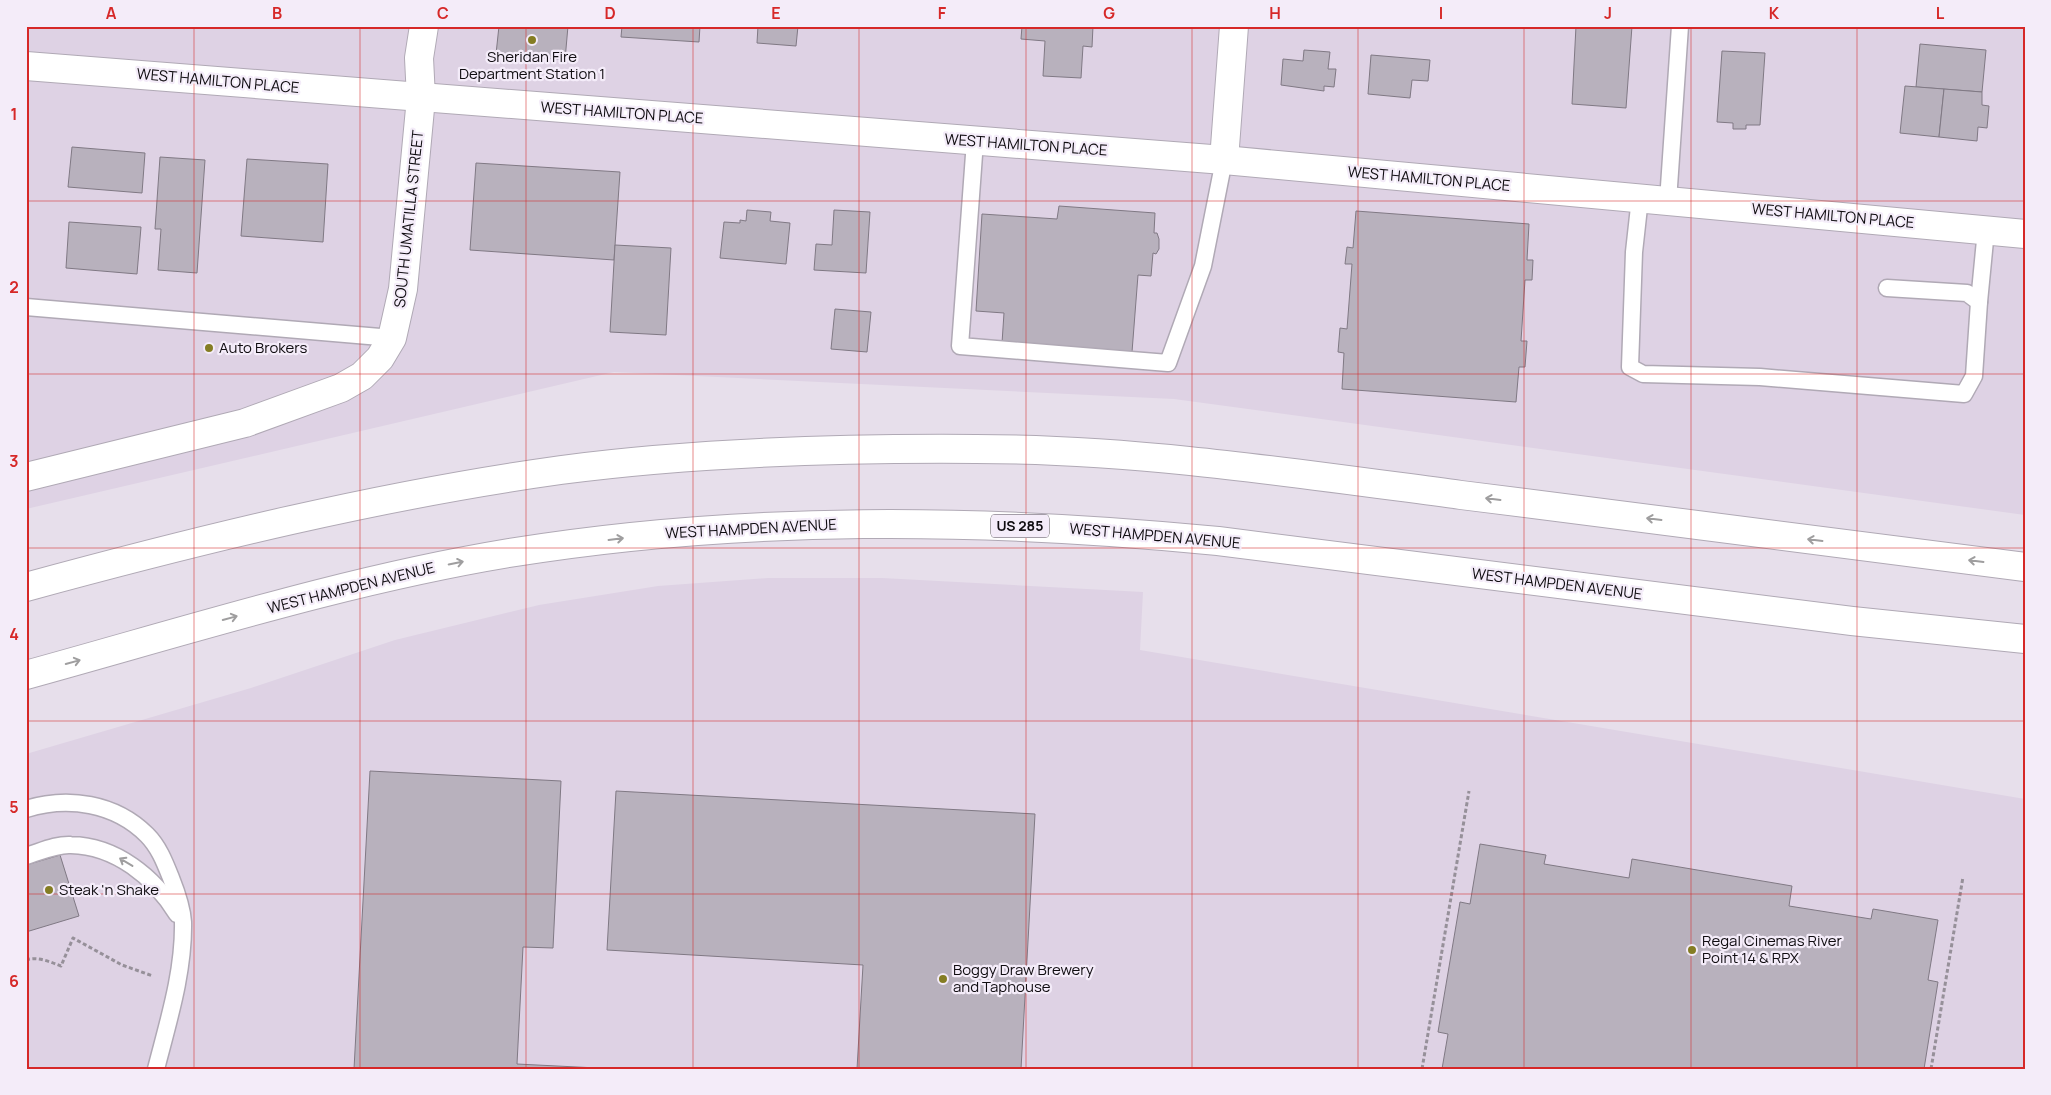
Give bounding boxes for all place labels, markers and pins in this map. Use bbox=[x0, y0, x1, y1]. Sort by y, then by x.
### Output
marker: Sheridan Fire Department Station 1 bbox=[526, 34, 538, 46]
place label: Sheridan Fire Department Station 1 bbox=[459, 46, 605, 84]
place label: Auto Brokers bbox=[219, 337, 307, 358]
marker: Auto Brokers bbox=[203, 342, 215, 354]
place label: Steak 'n Shake bbox=[59, 879, 159, 900]
marker: Steak 'n Shake bbox=[43, 884, 55, 896]
place label: Regal Cinemas River Point 14 & RPX bbox=[1702, 930, 1843, 968]
marker: Regal Cinemas River Point 14 & RPX bbox=[1686, 944, 1698, 956]
place label: Boggy Draw Brewery and Taphouse bbox=[953, 959, 1094, 997]
marker: Boggy Draw Brewery and Taphouse bbox=[937, 973, 949, 985]

